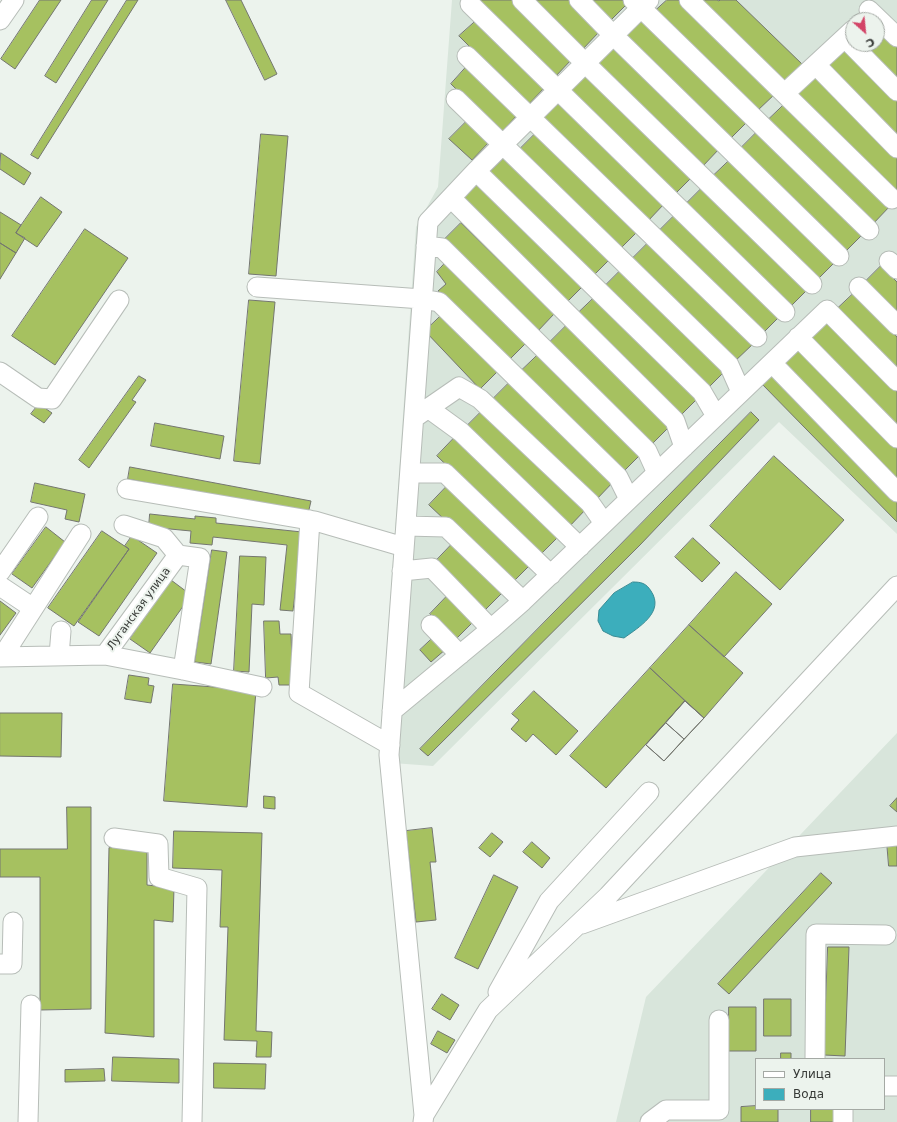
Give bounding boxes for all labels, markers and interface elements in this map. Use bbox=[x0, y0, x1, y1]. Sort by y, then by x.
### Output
north arrow bbox=[845, 12, 885, 52]
text: С bbox=[864, 35, 877, 50]
street label: Луганская улица bbox=[105, 565, 173, 653]
legend bbox=[755, 1058, 885, 1110]
text: Улица bbox=[793, 1067, 831, 1081]
text: Вода bbox=[793, 1087, 824, 1101]

